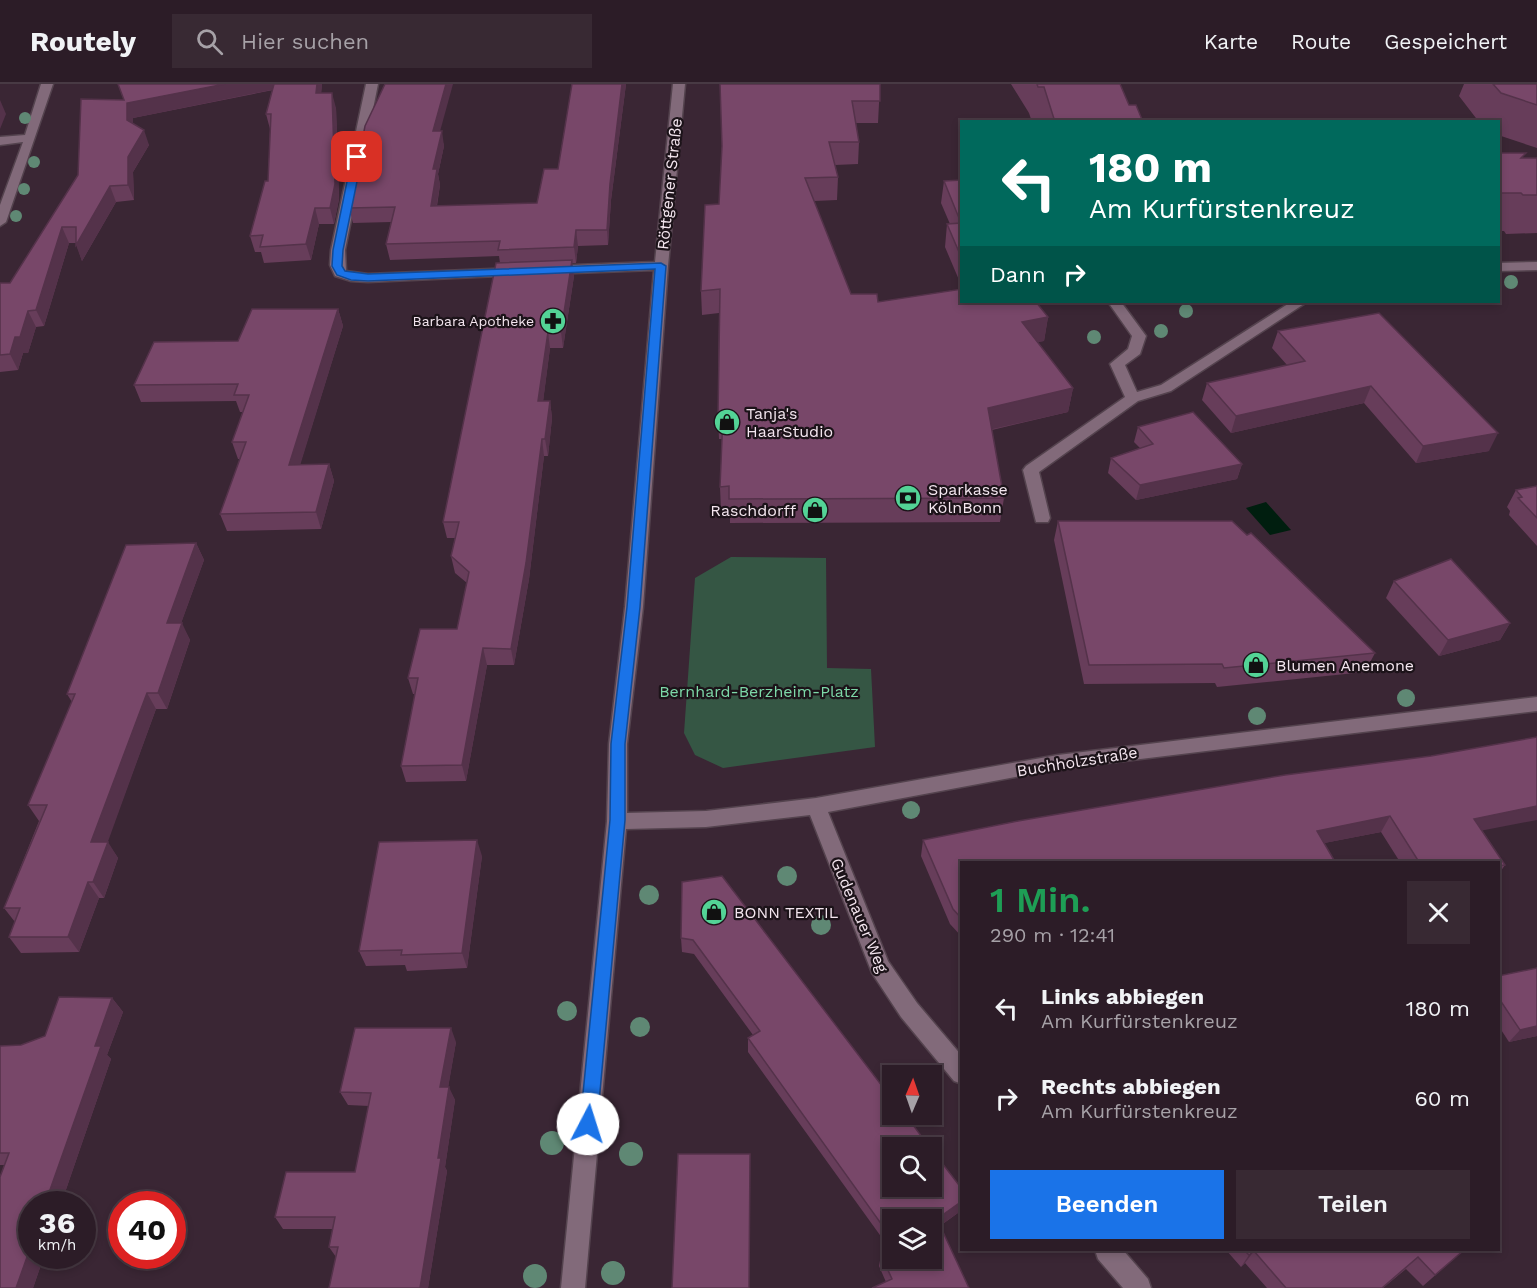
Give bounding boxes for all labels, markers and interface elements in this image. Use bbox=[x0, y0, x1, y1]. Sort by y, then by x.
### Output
search box bbox=[172, 14, 592, 68]
text: Routely bbox=[30, 25, 136, 58]
icon: search bbox=[193, 25, 226, 58]
text: Hier suchen bbox=[241, 29, 369, 54]
text: Karte bbox=[1204, 29, 1258, 54]
text: Route bbox=[1291, 29, 1351, 54]
text: Gespeichert bbox=[1384, 29, 1507, 54]
street label: Röttgener Straße bbox=[653, 117, 686, 251]
pin bbox=[331, 131, 382, 182]
icon: arrive bbox=[340, 140, 373, 173]
text: 180 m bbox=[1089, 143, 1212, 192]
icon: left bbox=[990, 144, 1068, 222]
text: Am Kurfürstenkreuz bbox=[1089, 193, 1355, 225]
icon: right bbox=[1058, 258, 1091, 291]
text: Dann bbox=[990, 262, 1046, 287]
pharmacy icon: Barbara Apotheke bbox=[538, 306, 568, 336]
place label: Barbara Apotheke bbox=[413, 313, 534, 329]
place label: Tanja's HaarStudio bbox=[746, 404, 833, 441]
shop icon: Tanja's HaarStudio bbox=[712, 407, 742, 437]
place label: Sparkasse KölnBonn bbox=[928, 480, 1008, 517]
bank icon: Sparkasse KölnBonn bbox=[893, 483, 923, 513]
shop icon: Raschdorff bbox=[800, 495, 830, 525]
place label: Raschdorff bbox=[710, 501, 796, 520]
shop icon: Blumen Anemone bbox=[1241, 650, 1271, 680]
place label: Blumen Anemone bbox=[1276, 656, 1414, 675]
park label: Bernhard-Berzheim-Platz bbox=[659, 682, 859, 701]
street label: Buchholzstraße bbox=[1015, 743, 1139, 780]
street label: Gudenauer Weg bbox=[827, 855, 892, 976]
text: 1 Min. bbox=[990, 879, 1091, 921]
button: close bbox=[1407, 881, 1470, 944]
shop icon: BONN TEXTIL bbox=[699, 897, 729, 927]
place label: BONN TEXTIL bbox=[734, 903, 839, 922]
text: 290 m · 12:41 bbox=[990, 923, 1115, 947]
text: Links abbiegen bbox=[1041, 984, 1204, 1009]
icon: left bbox=[990, 992, 1023, 1025]
text: 180 m bbox=[1406, 996, 1470, 1021]
text: Am Kurfürstenkreuz bbox=[1041, 1009, 1238, 1033]
north arrow bbox=[882, 1065, 942, 1125]
map controls bbox=[882, 1065, 942, 1269]
text: Rechts abbiegen bbox=[1041, 1074, 1221, 1099]
icon: right bbox=[990, 1082, 1023, 1115]
text: 60 m bbox=[1414, 1086, 1470, 1111]
position arrow bbox=[556, 1092, 620, 1156]
text: Am Kurfürstenkreuz bbox=[1041, 1099, 1238, 1123]
button: search bbox=[882, 1137, 942, 1197]
button: Beenden bbox=[990, 1170, 1224, 1239]
button: Teilen bbox=[1236, 1170, 1470, 1239]
speed limit sign: 40 bbox=[108, 1191, 186, 1269]
text: 36 bbox=[39, 1205, 75, 1240]
button: layers bbox=[882, 1209, 942, 1269]
text: km/h bbox=[38, 1236, 76, 1254]

